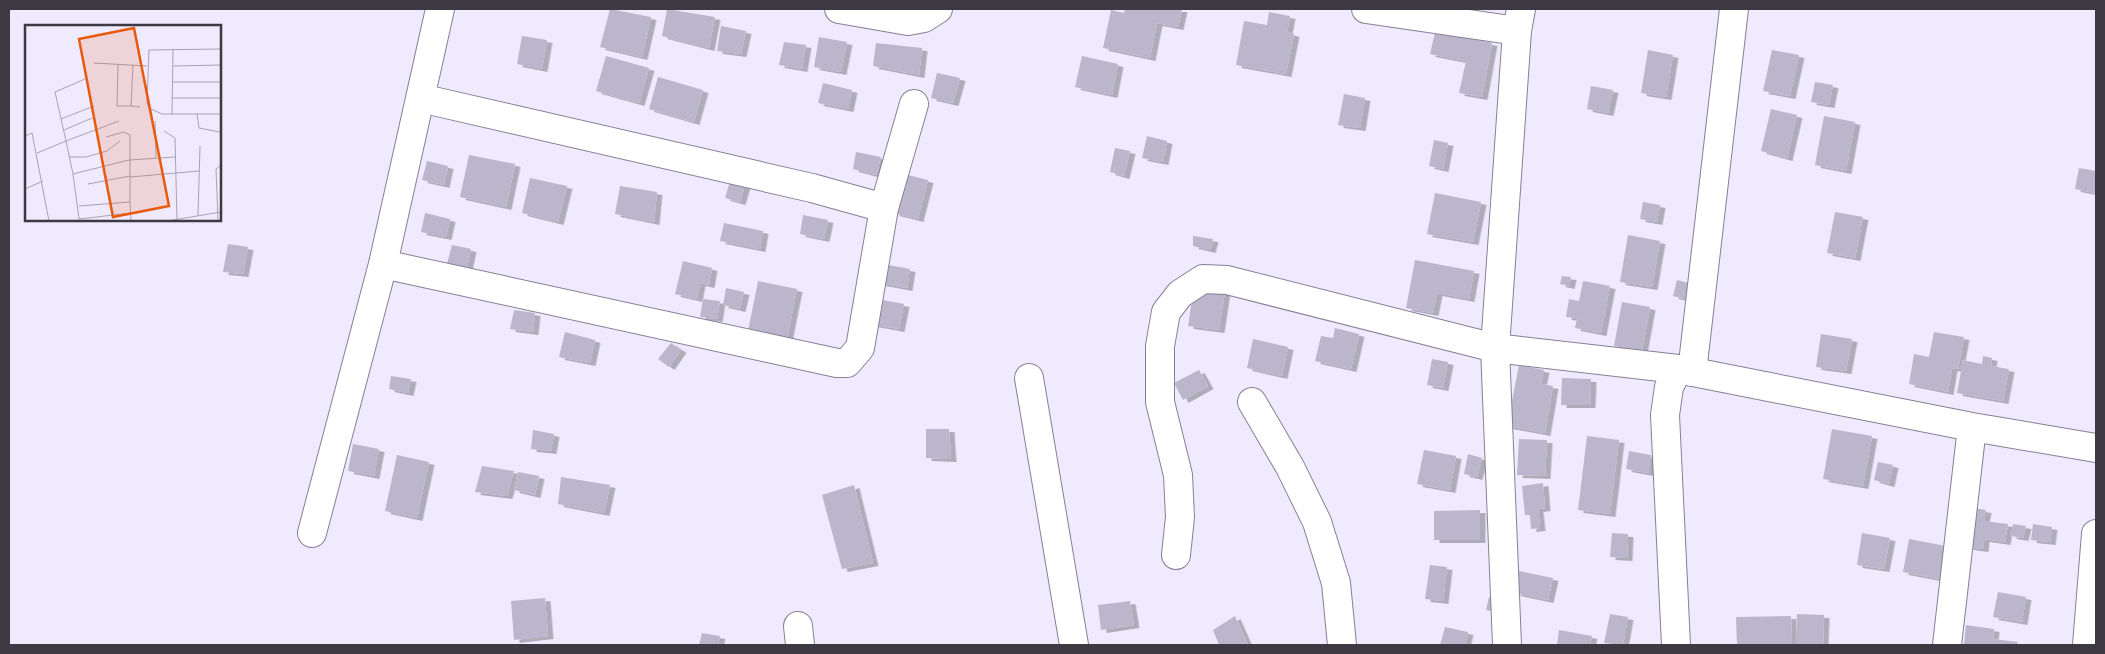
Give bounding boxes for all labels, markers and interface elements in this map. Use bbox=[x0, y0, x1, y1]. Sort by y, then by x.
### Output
inset map bbox=[25, 25, 221, 221]

